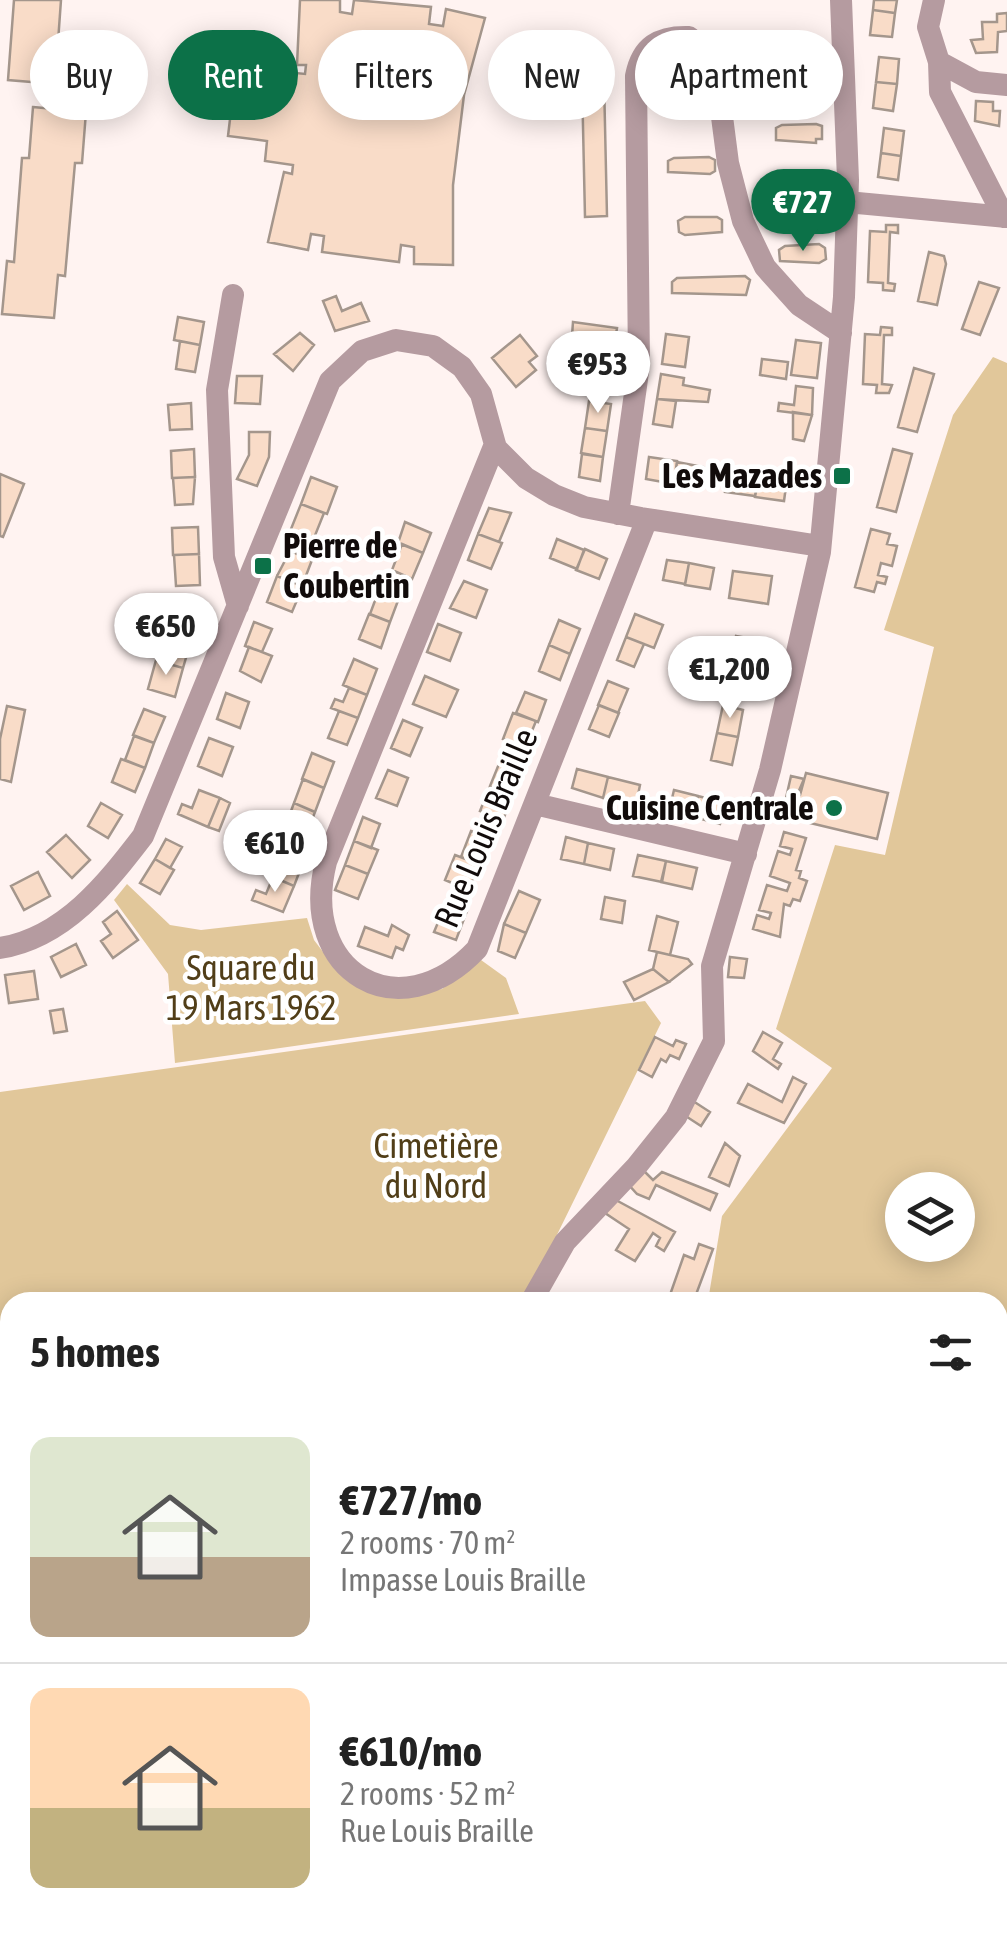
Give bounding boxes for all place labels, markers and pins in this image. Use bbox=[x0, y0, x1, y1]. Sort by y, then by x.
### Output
pin: €727 bbox=[744, 169, 862, 254]
pin: €953 bbox=[539, 331, 657, 416]
place label: Les Mazades bbox=[662, 455, 822, 495]
marker: Les Mazades bbox=[831, 465, 853, 487]
place label: Pierre de Coubertin bbox=[283, 525, 410, 605]
marker: Pierre de Coubertin bbox=[252, 555, 274, 577]
pin: €650 bbox=[107, 593, 225, 678]
pin: €1,200 bbox=[649, 636, 811, 721]
place label: Cuisine Centrale bbox=[606, 787, 814, 827]
marker: Cuisine Centrale bbox=[823, 797, 845, 819]
pin: €610 bbox=[216, 810, 334, 895]

